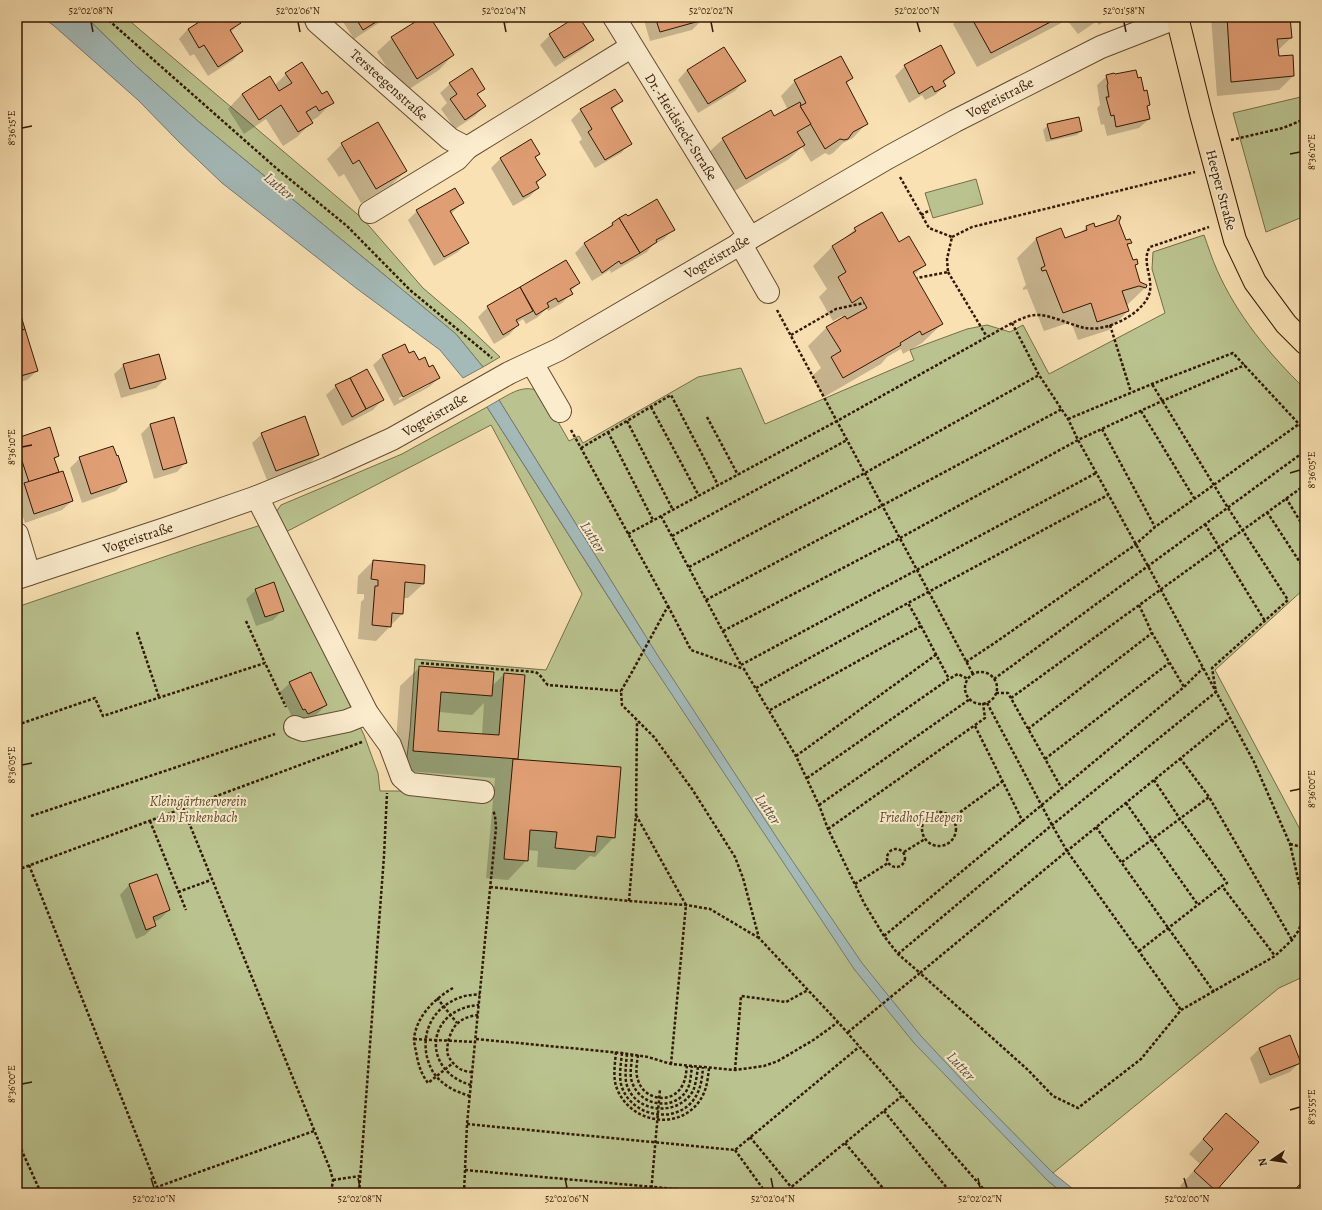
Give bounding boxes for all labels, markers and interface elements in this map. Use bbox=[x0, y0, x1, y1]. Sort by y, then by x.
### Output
text: 52°02'08"N bbox=[69, 4, 113, 17]
text: 52°02'06"N bbox=[276, 4, 320, 17]
text: 52°02'04"N bbox=[482, 4, 526, 17]
text: 52°02'02"N bbox=[689, 4, 733, 17]
text: 52°02'00"N bbox=[895, 4, 939, 17]
text: 52°01'58"N bbox=[1103, 4, 1145, 17]
street label: Tersteegenstraße bbox=[346, 45, 432, 125]
street label: Dr.-Heidsieck-Straße bbox=[640, 70, 722, 184]
street label: Vogteistraße bbox=[962, 73, 1037, 123]
text: 8°36'15"E bbox=[5, 110, 18, 146]
text: 8°36'10"E bbox=[1305, 134, 1318, 170]
street label: Heeper Straße bbox=[1201, 147, 1241, 233]
water label: Lutter bbox=[260, 168, 299, 205]
street label: Vogteistraße bbox=[680, 231, 753, 284]
street label: Vogteistraße bbox=[398, 389, 471, 442]
text: 8°36'10"E bbox=[5, 429, 18, 465]
text: 8°36'05"E bbox=[1305, 451, 1318, 488]
water label: Lutter bbox=[576, 517, 611, 557]
street label: Vogteistraße bbox=[99, 518, 176, 559]
text: 8°36'05"E bbox=[5, 746, 18, 783]
text: 8°36'00"E bbox=[1305, 770, 1318, 808]
water label: Lutter bbox=[750, 789, 786, 829]
park label: Kleingärtnerverein Am Finkenbach bbox=[149, 792, 247, 827]
park label: Friedhof Heepen bbox=[879, 808, 963, 827]
water label: Lutter bbox=[942, 1047, 980, 1086]
text: 8°36'00"E bbox=[5, 1065, 18, 1103]
text: 8°35'55"E bbox=[1305, 1089, 1318, 1125]
north arrow bbox=[1252, 1140, 1292, 1180]
text: N bbox=[1255, 1157, 1271, 1168]
text: 52°02'10"N bbox=[133, 1192, 175, 1205]
text: 52°02'08"N bbox=[338, 1192, 382, 1205]
text: 52°02'06"N bbox=[545, 1192, 589, 1205]
text: 52°02'04"N bbox=[751, 1192, 795, 1205]
text: 52°02'02"N bbox=[958, 1192, 1002, 1205]
text: 52°02'00"N bbox=[1165, 1192, 1209, 1205]

